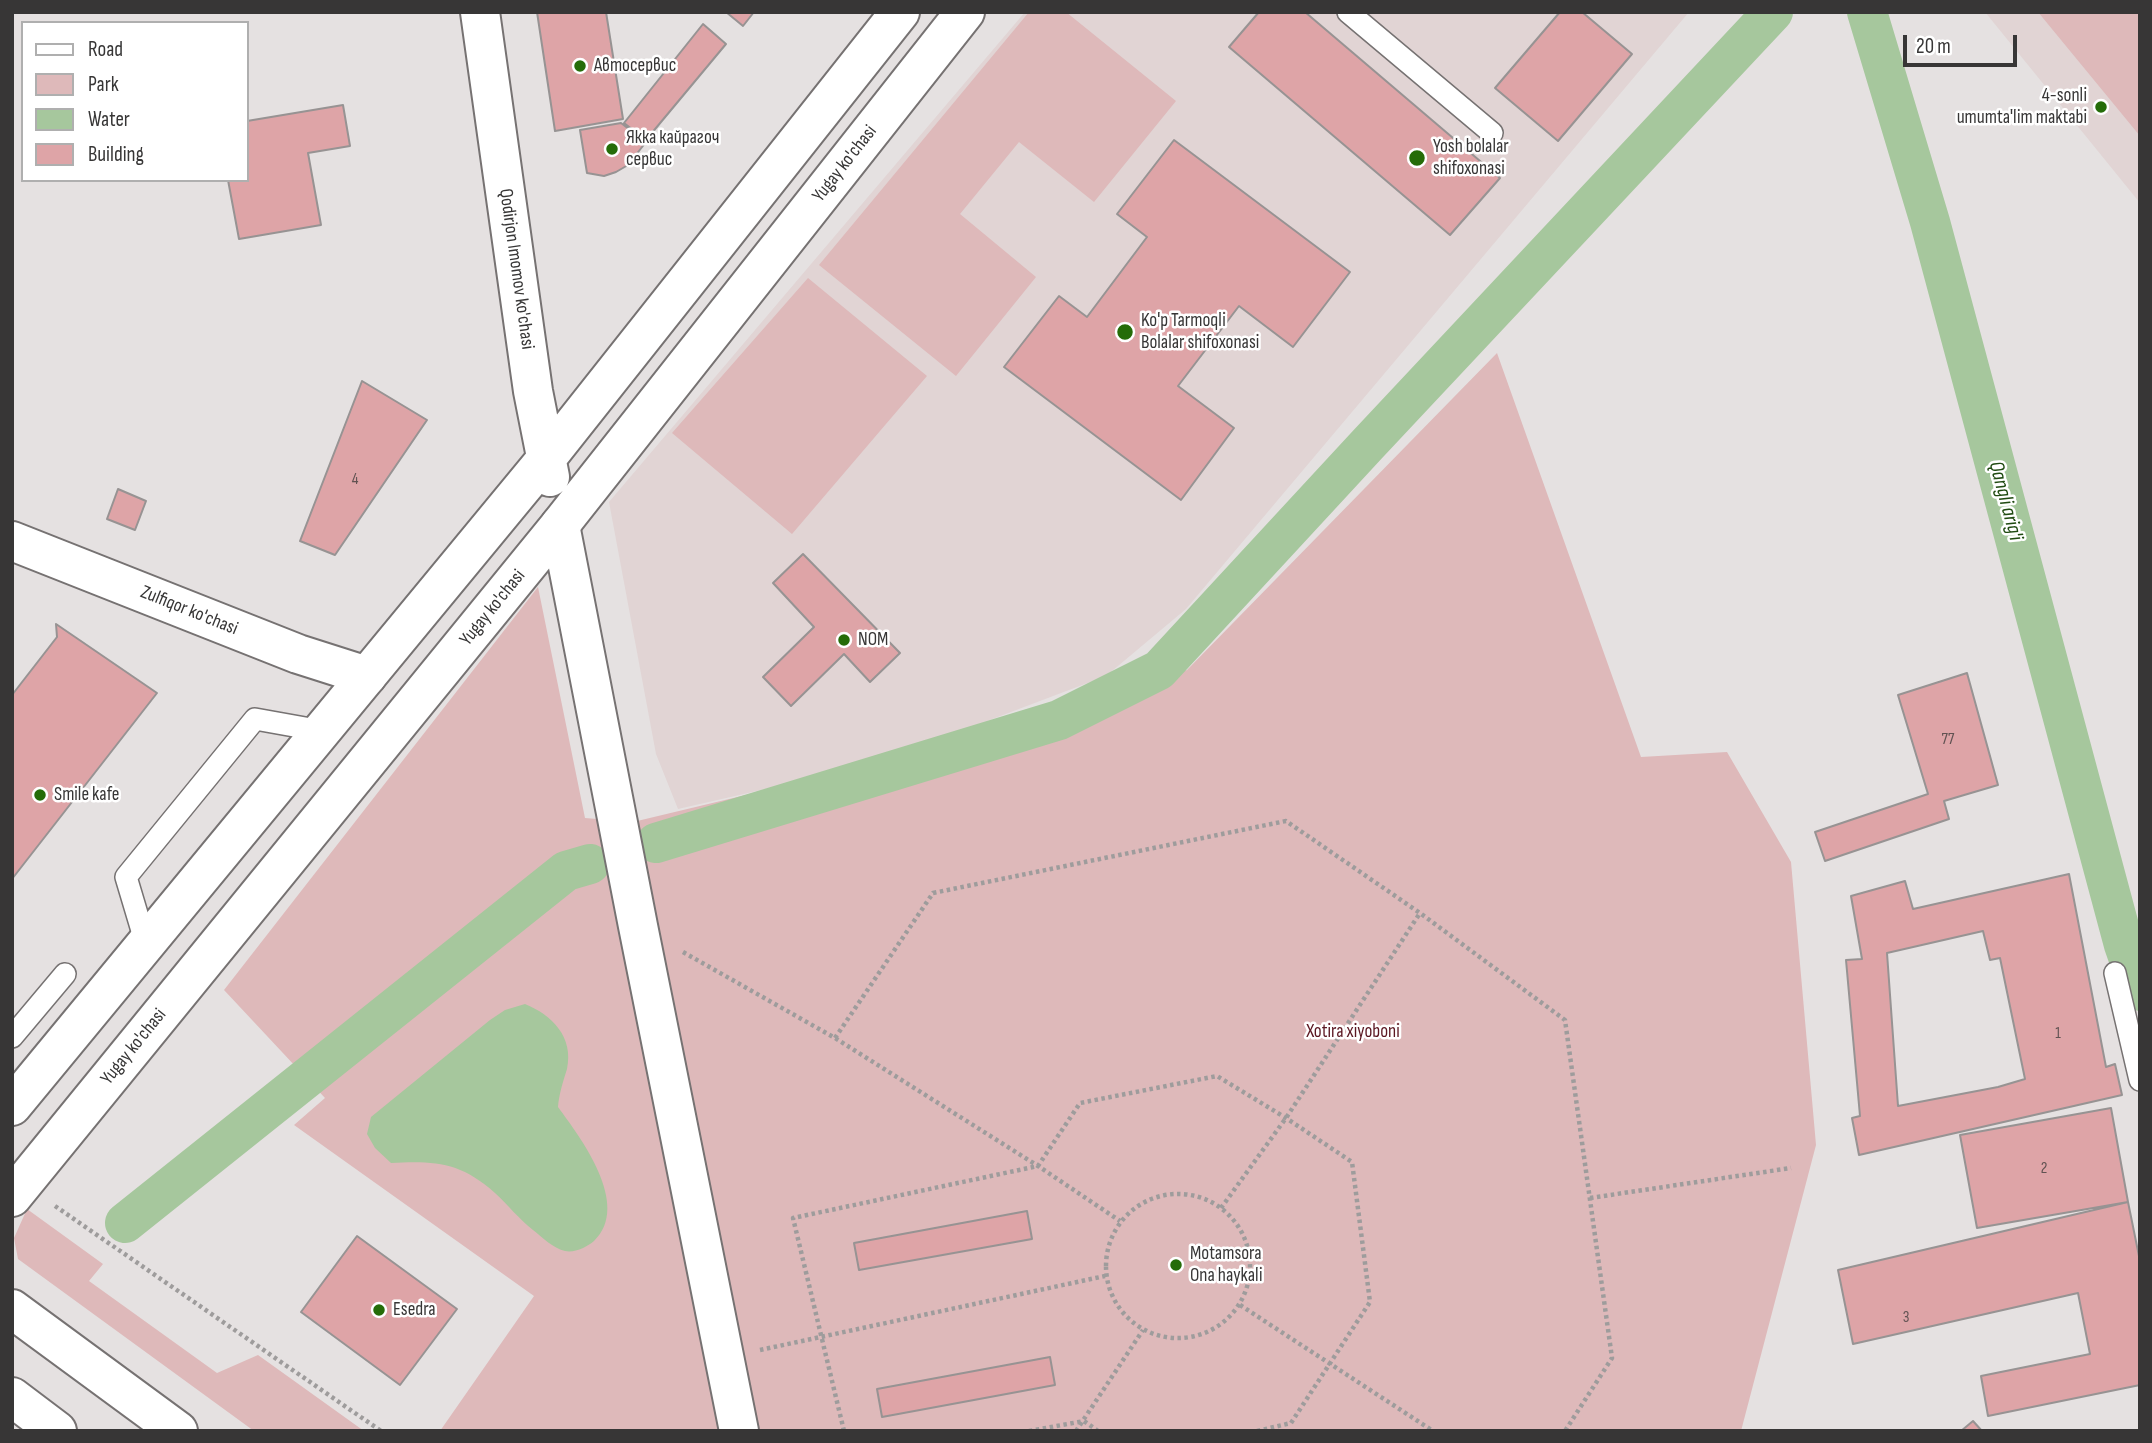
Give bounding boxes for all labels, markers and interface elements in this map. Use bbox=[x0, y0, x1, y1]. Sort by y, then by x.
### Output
legend bbox=[21, 21, 248, 182]
scale bar bbox=[1907, 21, 2021, 65]
text: 20 m bbox=[1916, 34, 1951, 59]
text: Road bbox=[88, 37, 123, 62]
place label: Автосервис bbox=[594, 55, 676, 77]
marker: Автосервис bbox=[572, 58, 588, 74]
text: Park bbox=[88, 72, 119, 97]
place label: 4-sonli umumta'lim maktabi bbox=[1957, 85, 2087, 129]
marker: 4-sonli umumta'lim maktabi bbox=[2093, 99, 2109, 115]
text: Water bbox=[88, 107, 130, 132]
street label: Yugay ko'chasi bbox=[808, 121, 882, 207]
place label: Якка кайрагоч сервис bbox=[626, 127, 719, 171]
place label: Yosh bolalar shifoxonasi bbox=[1433, 136, 1509, 180]
marker: Якка кайрагоч сервис bbox=[604, 141, 620, 157]
text: Building bbox=[88, 142, 144, 167]
marker: Yosh bolalar shifoxonasi bbox=[1407, 148, 1427, 168]
street label: Qodirjon Imomov ko'chasi bbox=[493, 187, 539, 351]
place label: Ko'p Tarmoqli Bolalar shifoxonasi bbox=[1141, 310, 1259, 354]
marker: Ko'p Tarmoqli Bolalar shifoxonasi bbox=[1115, 322, 1135, 342]
water label: Qangli arig'i bbox=[1982, 459, 2028, 543]
house number: 4 bbox=[352, 470, 358, 490]
street label: Yugay ko'chasi bbox=[455, 565, 531, 651]
street label: Zulfiqor ko'chasi bbox=[137, 581, 241, 641]
place label: NOM bbox=[858, 629, 888, 651]
marker: NOM bbox=[836, 632, 852, 648]
house number: 77 bbox=[1942, 730, 1954, 750]
place label: Smile kafe bbox=[54, 784, 119, 806]
marker: Smile kafe bbox=[32, 787, 48, 803]
street label: Yugay ko'chasi bbox=[96, 1004, 172, 1090]
park label: Xotira xiyoboni bbox=[1306, 1021, 1400, 1043]
house number: 1 bbox=[2055, 1024, 2061, 1044]
house number: 2 bbox=[2041, 1159, 2047, 1179]
place label: Motamsora Ona haykali bbox=[1190, 1243, 1263, 1287]
marker: Motamsora Ona haykali bbox=[1168, 1257, 1184, 1273]
place label: Esedra bbox=[393, 1299, 436, 1321]
marker: Esedra bbox=[371, 1302, 387, 1318]
house number: 3 bbox=[1903, 1308, 1909, 1328]

